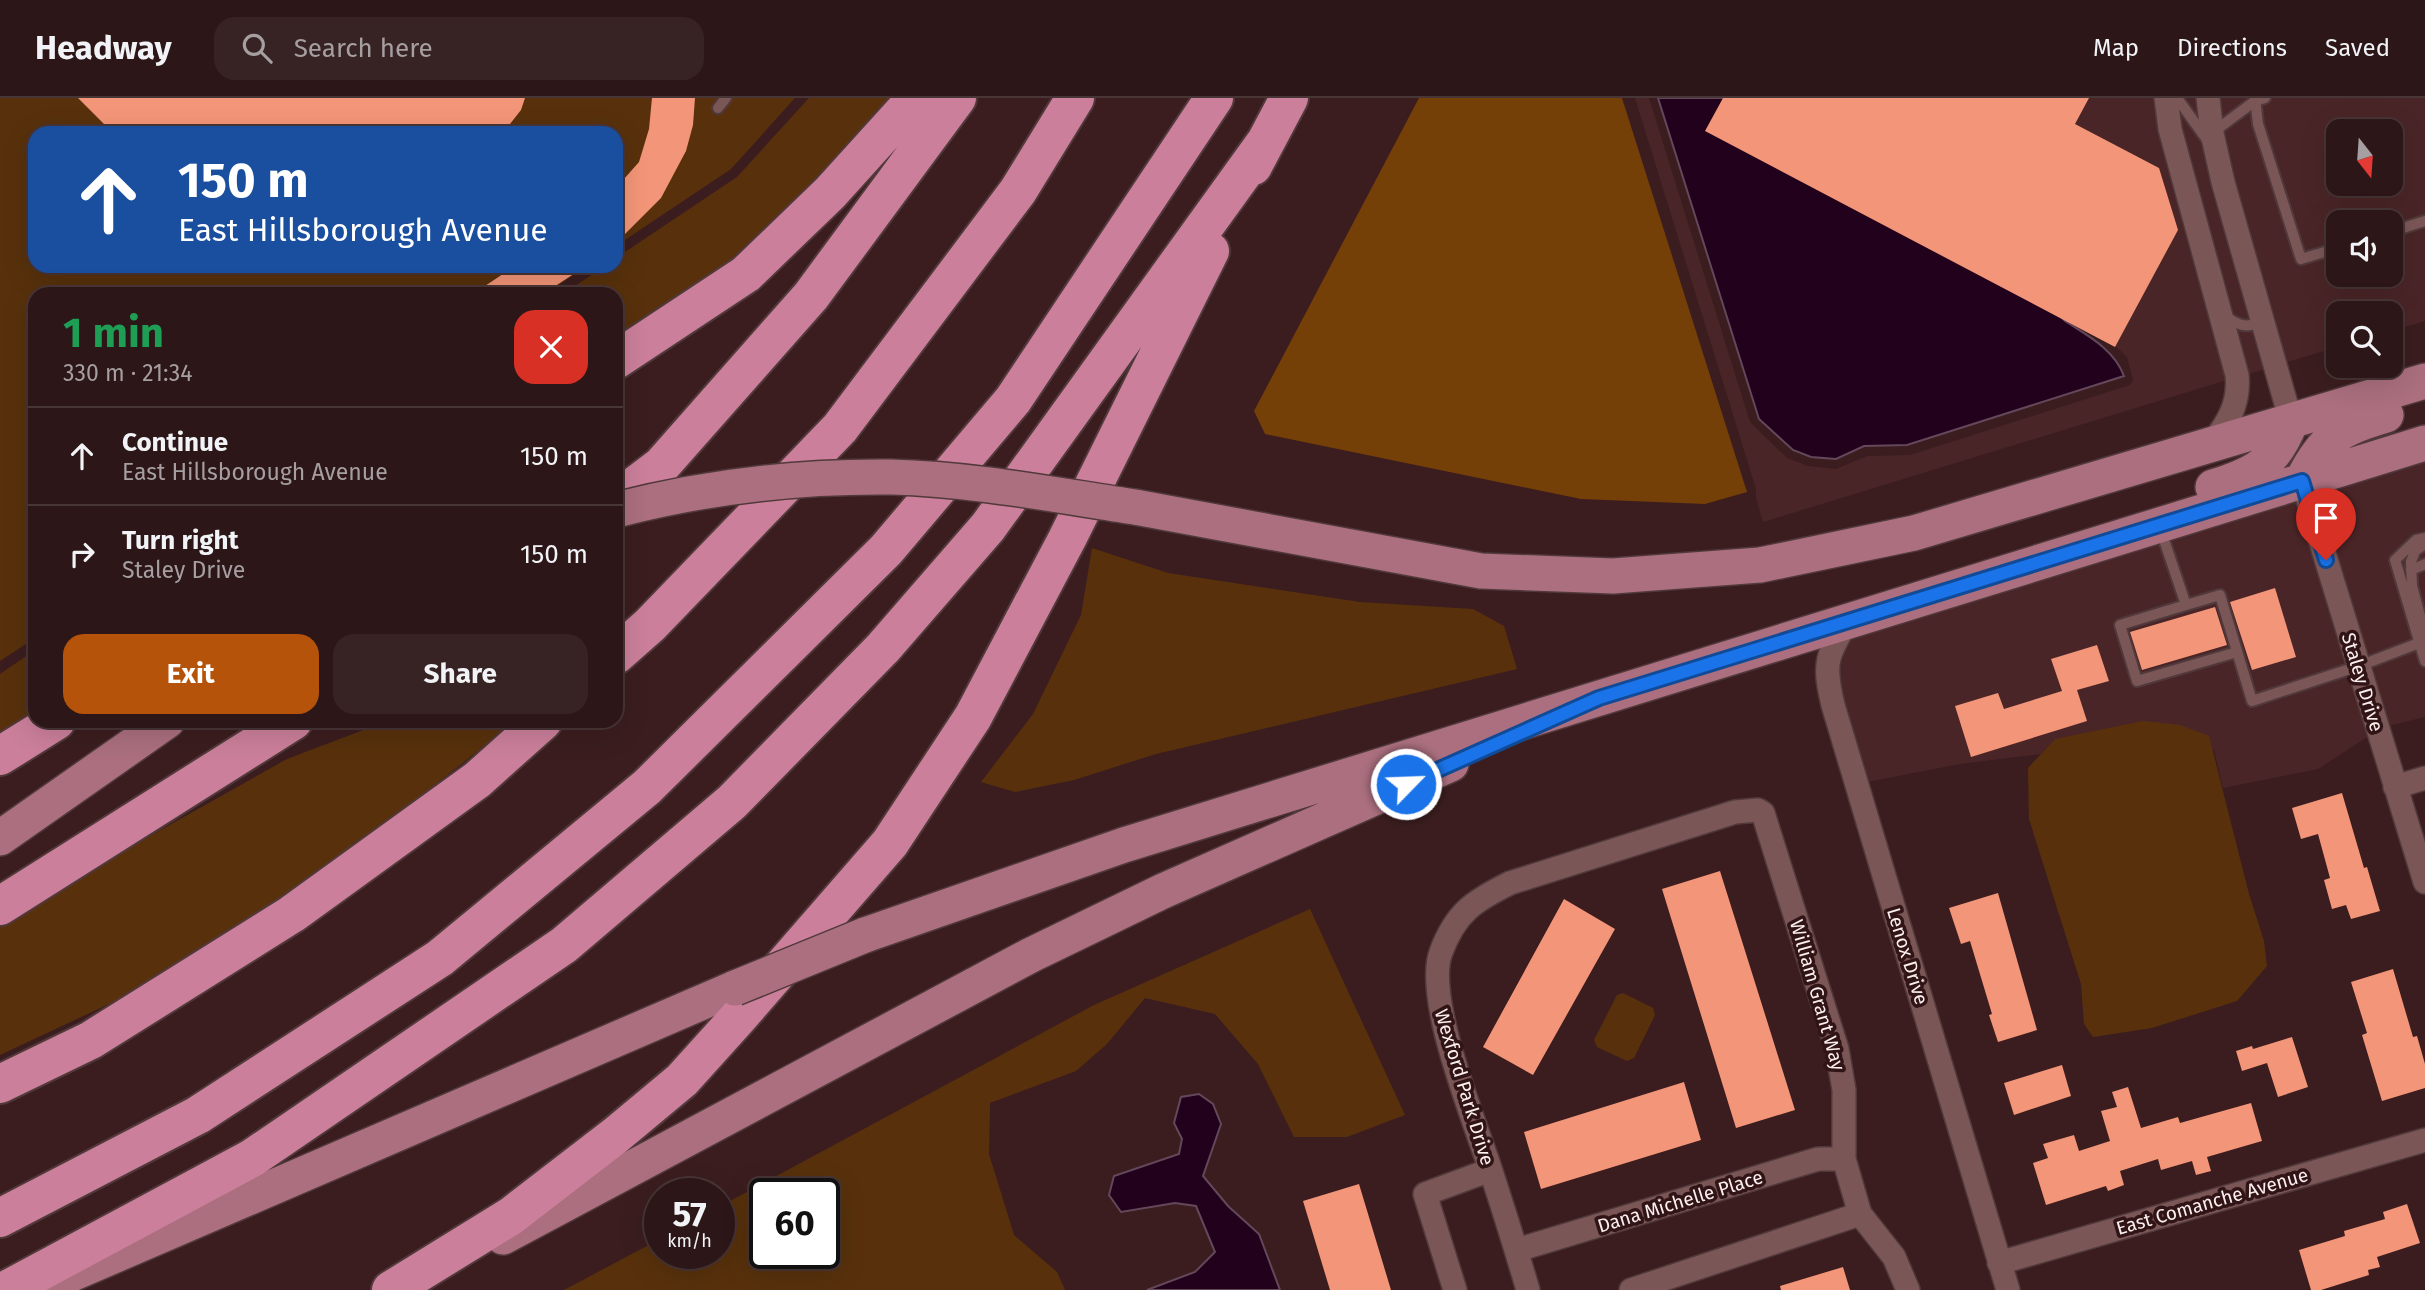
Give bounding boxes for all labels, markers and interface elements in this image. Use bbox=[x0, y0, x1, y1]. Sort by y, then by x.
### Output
search box bbox=[214, 17, 704, 80]
text: Headway bbox=[35, 28, 172, 68]
icon: search bbox=[238, 29, 276, 67]
text: Search here bbox=[294, 33, 433, 64]
text: Map bbox=[2093, 34, 2139, 62]
text: Directions bbox=[2177, 34, 2287, 62]
text: Saved bbox=[2325, 34, 2390, 62]
north arrow bbox=[2326, 119, 2403, 196]
map controls bbox=[2326, 119, 2403, 378]
text: 150 m bbox=[178, 151, 309, 210]
icon: ahead bbox=[63, 154, 154, 245]
button: sound bbox=[2326, 210, 2403, 287]
text: East Hillsborough Avenue bbox=[178, 211, 548, 249]
button: search bbox=[2326, 301, 2403, 378]
text: 1 min bbox=[63, 308, 164, 358]
button: close bbox=[514, 310, 588, 384]
text: 330 m · 21:34 bbox=[63, 359, 192, 387]
text: Continue bbox=[122, 427, 228, 458]
icon: ahead bbox=[63, 437, 101, 475]
text: 150 m bbox=[520, 441, 588, 472]
text: East Hillsborough Avenue bbox=[122, 458, 388, 486]
pin bbox=[2296, 488, 2356, 560]
icon: arrive bbox=[2307, 499, 2345, 537]
text: Turn right bbox=[122, 525, 239, 556]
icon: right bbox=[63, 535, 101, 573]
text: 150 m bbox=[520, 539, 588, 570]
text: Staley Drive bbox=[122, 556, 245, 584]
street label: Staley Drive bbox=[2337, 630, 2388, 734]
button: Exit bbox=[63, 634, 319, 714]
button: Share bbox=[333, 634, 588, 714]
position arrow bbox=[1369, 747, 1443, 821]
street label: Lenox Drive bbox=[1882, 905, 1933, 1007]
street label: William Grant Way bbox=[1785, 917, 1850, 1074]
street label: Wexford Park Drive bbox=[1430, 1006, 1499, 1168]
street label: East Comanche Avenue bbox=[2113, 1163, 2311, 1240]
street label: Dana Michelle Place bbox=[1595, 1165, 1766, 1238]
speed limit sign: 60 bbox=[749, 1178, 840, 1269]
text: 57 bbox=[672, 1193, 707, 1235]
text: km/h bbox=[667, 1230, 712, 1252]

